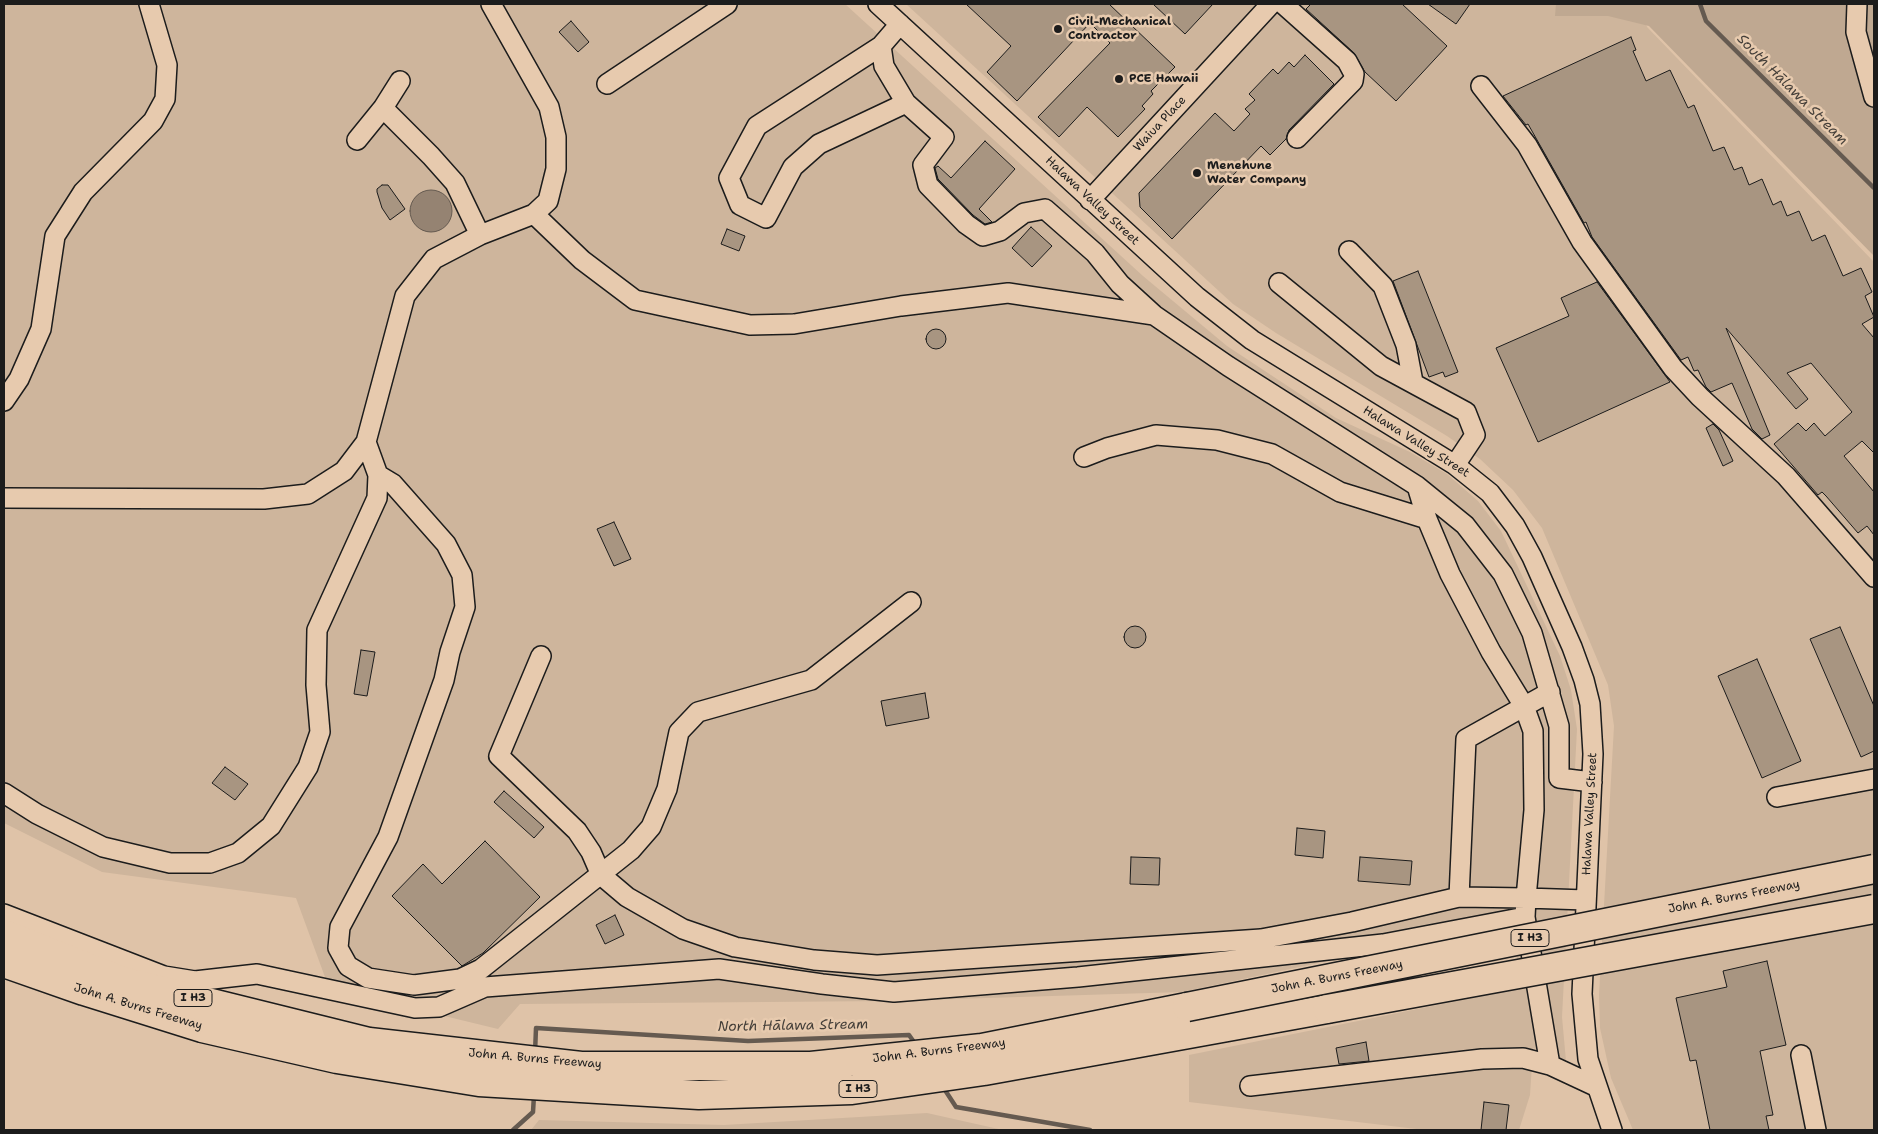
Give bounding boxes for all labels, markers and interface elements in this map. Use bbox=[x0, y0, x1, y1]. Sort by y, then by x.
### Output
place label: Civil-Mechanical Contractor bbox=[1068, 15, 1171, 43]
marker: Civil-Mechanical Contractor bbox=[1052, 23, 1064, 35]
water label: South Hālawa Stream bbox=[1733, 31, 1851, 149]
place label: PCE Hawaii bbox=[1129, 72, 1198, 86]
marker: PCE Hawaii bbox=[1113, 73, 1125, 85]
street label: Waiua Place bbox=[1131, 93, 1189, 155]
street label: Halawa Valley Street bbox=[1042, 154, 1142, 248]
place label: Menehune Water Company bbox=[1207, 159, 1306, 187]
marker: Menehune Water Company bbox=[1191, 167, 1203, 179]
street label: Halawa Valley Street bbox=[1360, 403, 1472, 481]
street label: Halawa Valley Street bbox=[1580, 752, 1600, 876]
street label: John A. Burns Freeway bbox=[1667, 877, 1801, 917]
road number: I H3 bbox=[1511, 930, 1549, 946]
street label: John A. Burns Freeway bbox=[1270, 957, 1404, 997]
street label: John A. Burns Freeway bbox=[72, 981, 204, 1033]
road number: I H3 bbox=[174, 990, 212, 1006]
water label: North Hālawa Stream bbox=[717, 1016, 869, 1036]
street label: John A. Burns Freeway bbox=[872, 1036, 1006, 1066]
street label: John A. Burns Freeway bbox=[468, 1046, 602, 1072]
road number: I H3 bbox=[839, 1080, 877, 1098]

